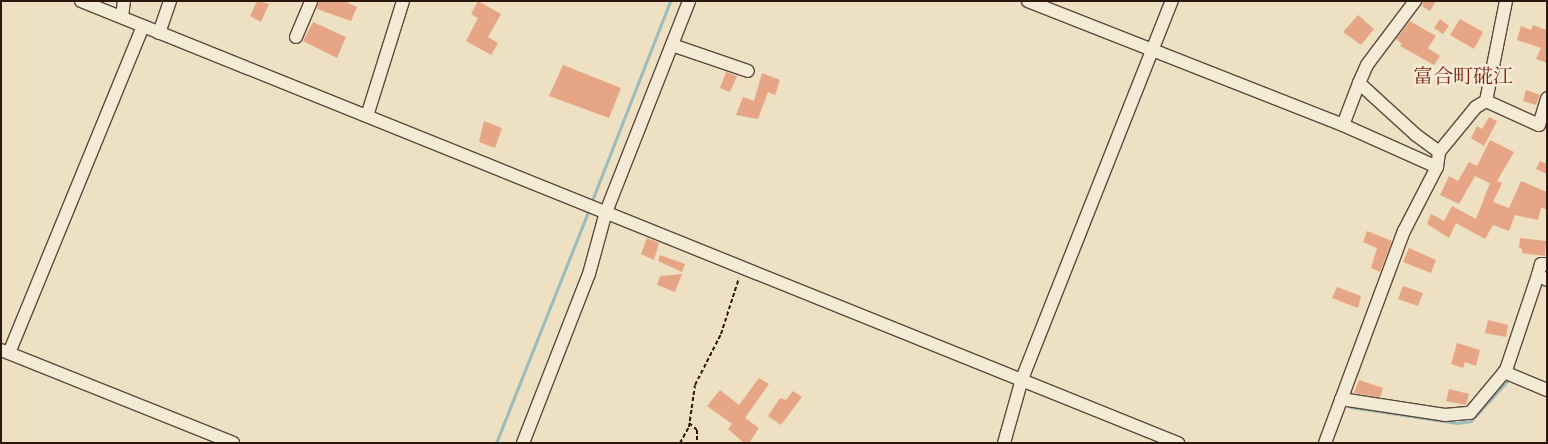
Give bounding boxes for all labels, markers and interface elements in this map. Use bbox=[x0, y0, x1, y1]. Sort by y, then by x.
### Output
district label: 富合町硴江 bbox=[1413, 63, 1513, 87]

